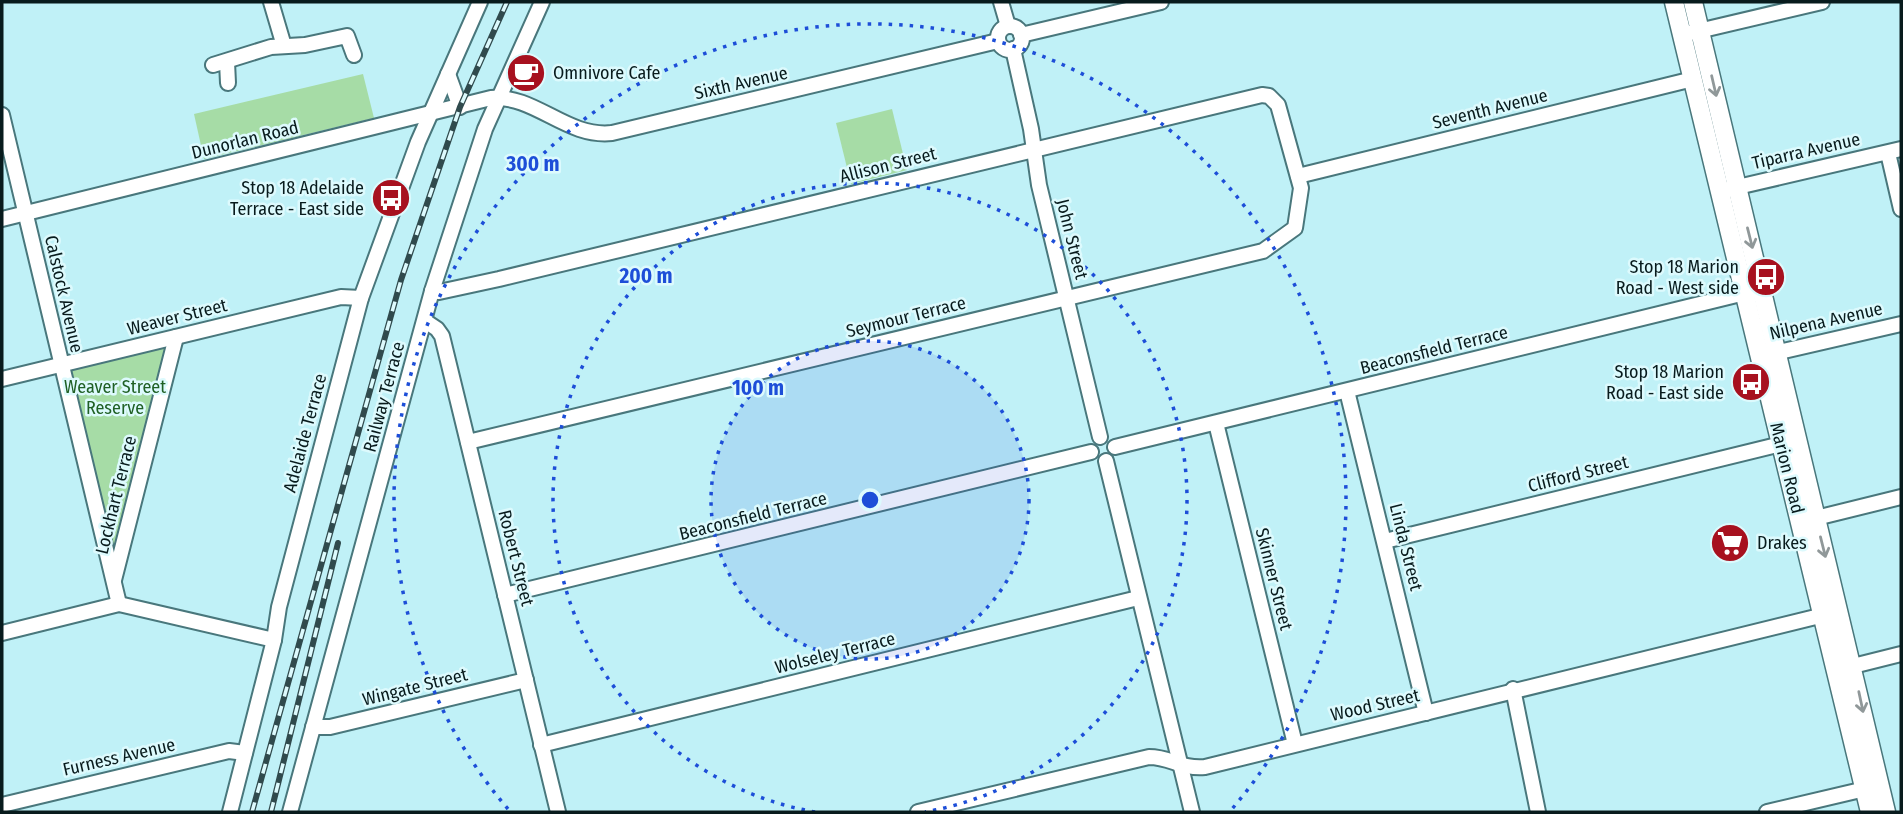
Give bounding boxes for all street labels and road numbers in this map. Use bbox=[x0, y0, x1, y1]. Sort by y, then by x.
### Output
street label: Sixth Avenue bbox=[692, 62, 790, 104]
street label: Seventh Avenue bbox=[1430, 84, 1550, 134]
street label: Dunorlan Road bbox=[189, 116, 301, 164]
street label: Tiparra Avenue bbox=[1750, 128, 1862, 174]
street label: Allison Street bbox=[837, 142, 939, 188]
street label: John Street bbox=[1051, 197, 1093, 281]
street label: Calstock Avenue bbox=[40, 233, 88, 355]
street label: Seymour Terrace bbox=[844, 292, 968, 342]
street label: Weaver Street bbox=[125, 294, 229, 340]
street label: Nilpena Avenue bbox=[1767, 297, 1885, 345]
street label: Beaconsfield Terrace bbox=[1358, 321, 1510, 379]
street label: Railway Terrace bbox=[359, 339, 409, 455]
street label: Adelaide Terrace bbox=[279, 371, 331, 495]
street label: Marion Road bbox=[1765, 420, 1809, 516]
street label: Lockhart Terrace bbox=[91, 433, 141, 556]
street label: Clifford Street bbox=[1526, 451, 1630, 497]
street label: Beaconsfield Terrace bbox=[677, 487, 829, 545]
street label: Linda Street bbox=[1385, 501, 1427, 593]
street label: Robert Street bbox=[493, 508, 539, 608]
street label: Skinner Street bbox=[1251, 526, 1297, 632]
street label: Wolseley Terrace bbox=[773, 627, 898, 679]
street label: Wingate Street bbox=[360, 663, 470, 711]
street label: Wood Street bbox=[1328, 684, 1422, 726]
street label: Furness Avenue bbox=[61, 733, 178, 781]

